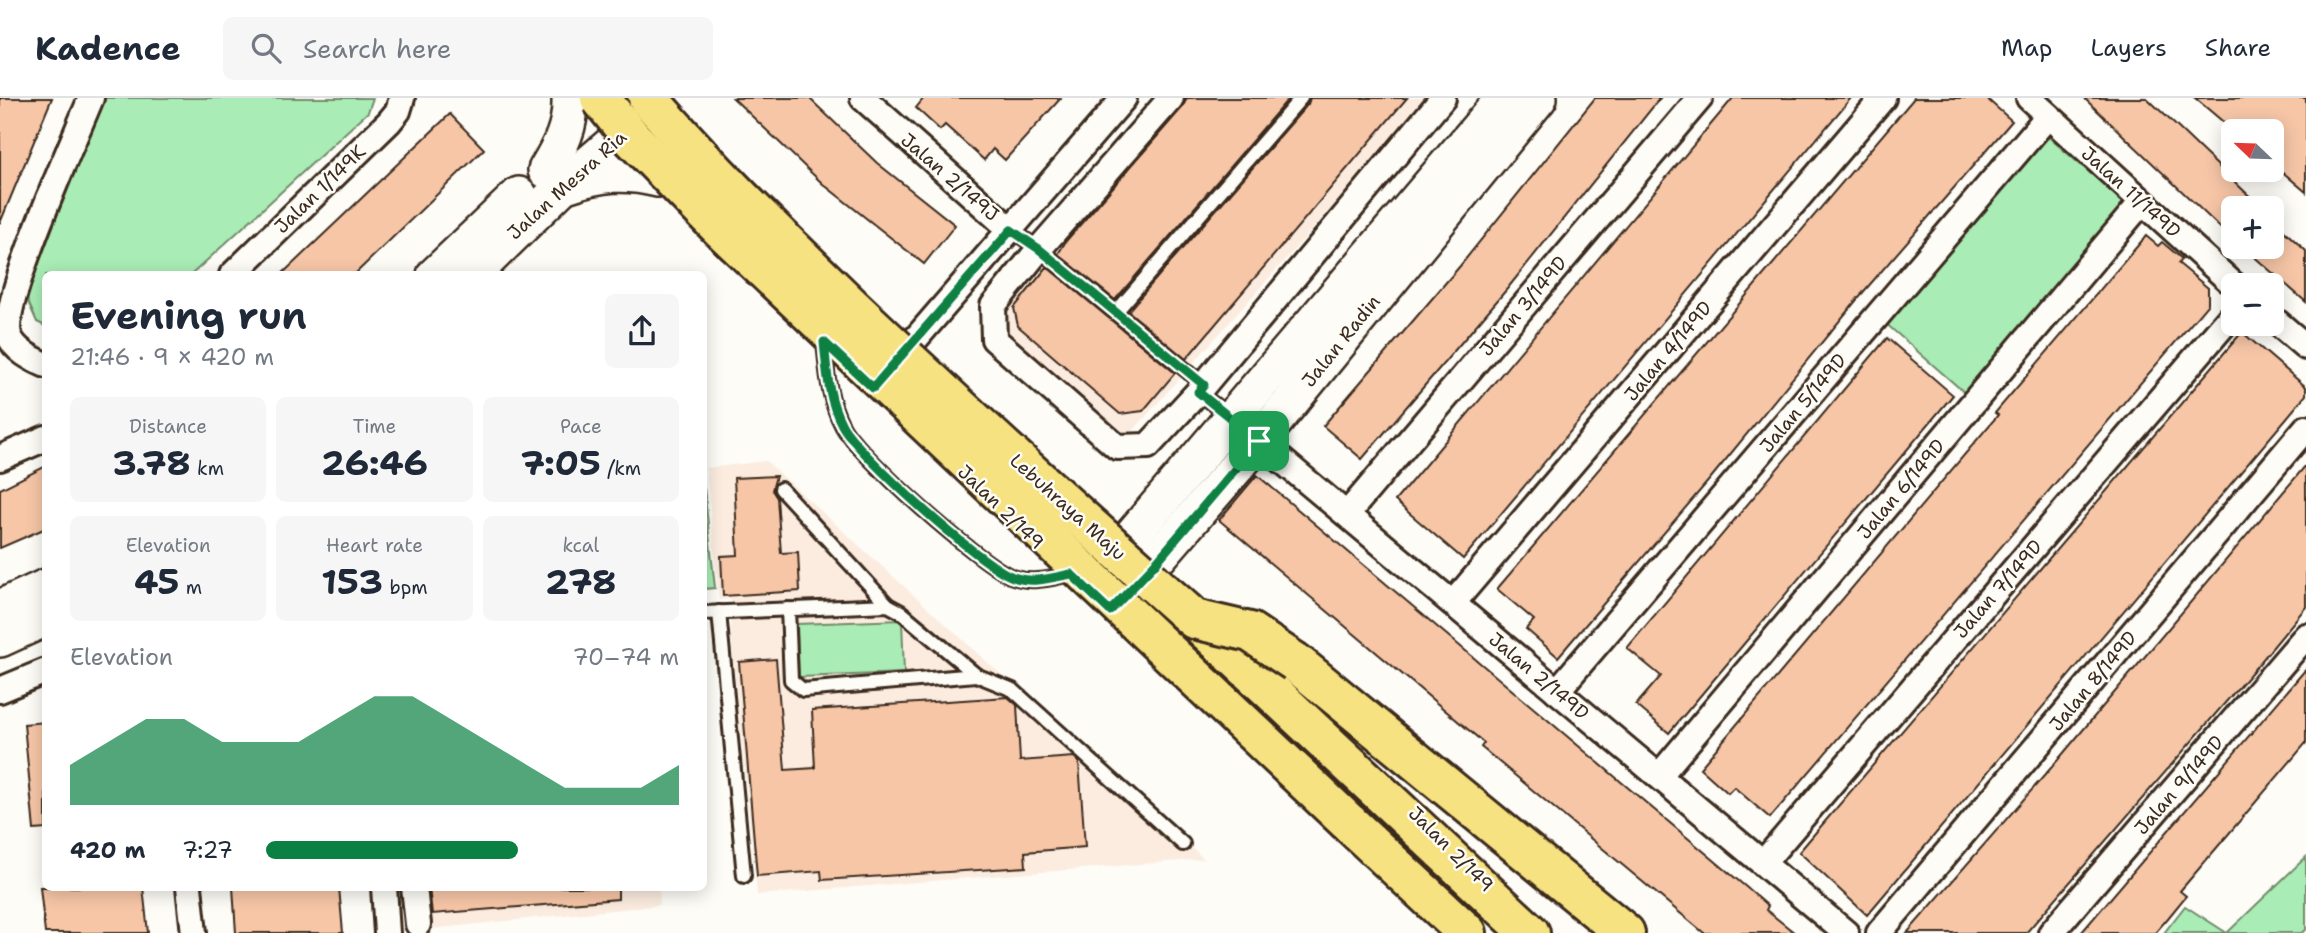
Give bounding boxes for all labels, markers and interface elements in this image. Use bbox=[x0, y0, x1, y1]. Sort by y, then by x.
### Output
search box bbox=[223, 17, 713, 80]
text: Kadence bbox=[35, 26, 181, 71]
icon: search bbox=[247, 29, 285, 67]
text: Search here bbox=[303, 31, 451, 66]
text: Map bbox=[2001, 32, 2052, 64]
text: Layers bbox=[2090, 32, 2167, 64]
text: Share bbox=[2205, 32, 2271, 64]
north arrow bbox=[2221, 119, 2284, 182]
map controls bbox=[2221, 119, 2284, 336]
street label: Jalan Mesra Ria bbox=[502, 125, 632, 245]
street label: Jalan 2/149J bbox=[896, 127, 1004, 227]
street label: Jalan 1/149K bbox=[269, 139, 371, 239]
street label: Jalan 11/149D bbox=[2076, 141, 2186, 243]
button: + bbox=[2221, 196, 2284, 259]
street label: Jalan 3/149D bbox=[1474, 251, 1572, 361]
button: − bbox=[2221, 273, 2284, 336]
text: Evening run bbox=[70, 290, 307, 341]
street label: Jalan Radin bbox=[1296, 290, 1386, 392]
button: share bbox=[605, 294, 679, 368]
street label: Jalan 4/149D bbox=[1619, 296, 1717, 406]
text: 21:46 · 9 × 420 m bbox=[70, 342, 274, 372]
street label: Jalan 5/149D bbox=[1754, 348, 1852, 458]
pin bbox=[1229, 411, 1289, 471]
text: Distance bbox=[129, 414, 207, 439]
text: Time bbox=[353, 414, 396, 439]
text: Pace bbox=[560, 414, 602, 439]
icon: arrive bbox=[1240, 422, 1278, 460]
street label: Jalan 6/149D bbox=[1852, 434, 1950, 544]
text: 3.78 bbox=[112, 439, 191, 486]
text: 26:46 bbox=[321, 439, 428, 486]
text: 7:05 bbox=[520, 439, 601, 486]
street label: Lebuhraya Maju bbox=[1005, 448, 1131, 566]
text: km bbox=[191, 456, 224, 481]
text: /km bbox=[601, 456, 641, 481]
street label: Jalan 2/149 bbox=[952, 459, 1050, 555]
text: Elevation bbox=[126, 533, 211, 558]
text: Heart rate bbox=[326, 533, 423, 558]
text: kcal bbox=[562, 533, 599, 558]
street label: Jalan 7/149D bbox=[1948, 534, 2048, 644]
text: 45 bbox=[134, 558, 179, 605]
text: 153 bbox=[321, 558, 383, 605]
text: 278 bbox=[545, 558, 617, 605]
text: m bbox=[179, 575, 202, 600]
text: bpm bbox=[383, 575, 428, 600]
street label: Jalan 8/149D bbox=[2044, 626, 2142, 736]
street label: Jalan 2/149D bbox=[1484, 627, 1594, 725]
text: Elevation bbox=[70, 642, 173, 672]
text: 70–74 m bbox=[572, 642, 679, 672]
street label: Jalan 9/149D bbox=[2129, 730, 2229, 840]
street label: Jalan 2/149 bbox=[1403, 801, 1499, 897]
text: 420 m bbox=[70, 835, 145, 865]
text: 7:27 bbox=[182, 835, 233, 865]

